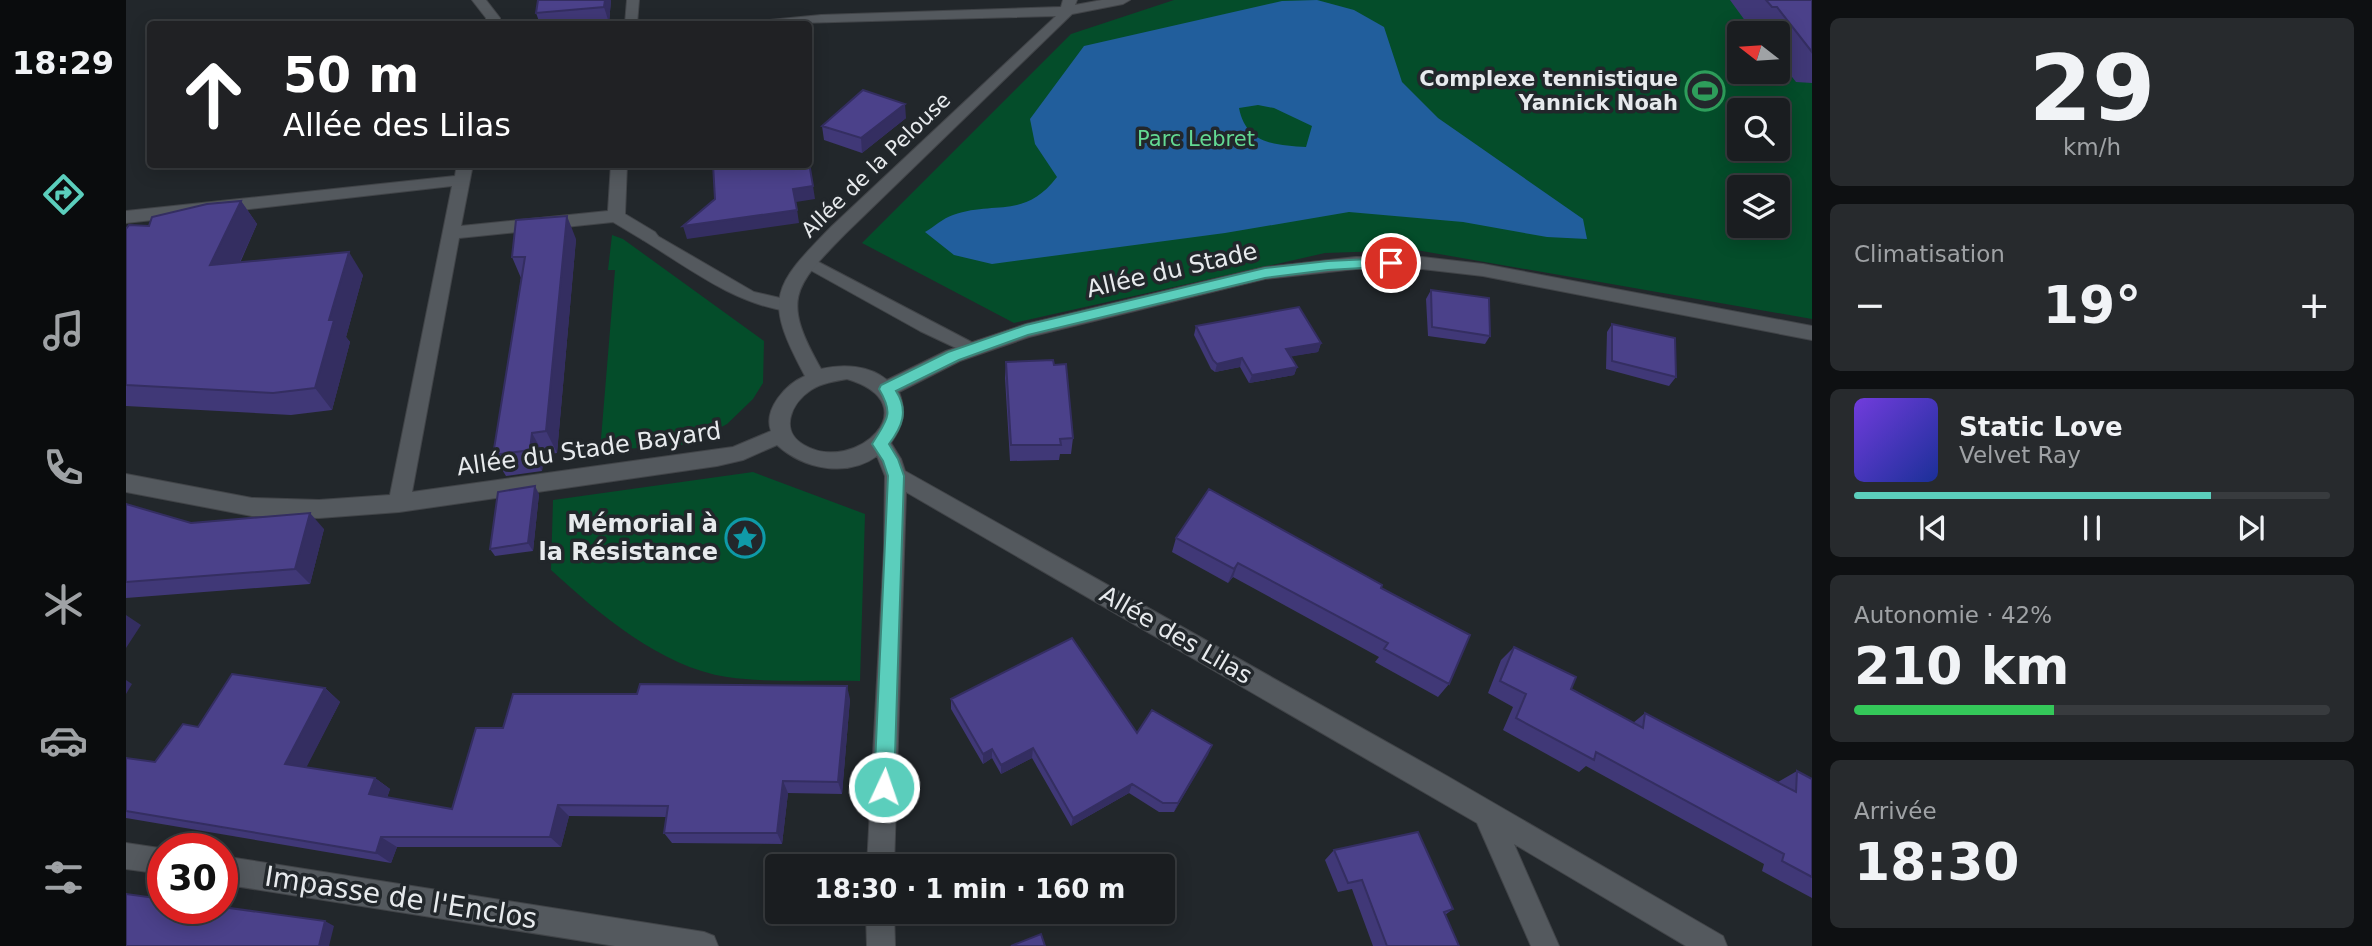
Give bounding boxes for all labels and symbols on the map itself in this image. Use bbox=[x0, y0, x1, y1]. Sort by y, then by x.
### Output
north arrow bbox=[1727, 21, 1790, 84]
place label: Complexe tennistique Yannick Noah bbox=[1419, 67, 1678, 115]
sports icon: Complexe tennistique Yannick Noah bbox=[1684, 70, 1726, 112]
street label: Allée de la Pelouse bbox=[797, 88, 955, 242]
park label: Parc Lebret bbox=[1137, 127, 1255, 151]
pin bbox=[1361, 233, 1421, 293]
street label: Allée du Stade bbox=[1084, 237, 1260, 303]
street label: Allée du Stade Bayard bbox=[455, 417, 723, 481]
place label: Mémorial à la Résistance bbox=[538, 510, 718, 566]
place icon: Mémorial à la Résistance bbox=[724, 517, 766, 559]
street label: Allée des Lilas bbox=[1095, 580, 1257, 690]
position arrow bbox=[847, 750, 921, 824]
speed limit sign: 30 bbox=[147, 833, 238, 924]
street label: Impasse de l'Enclos bbox=[262, 860, 540, 935]

